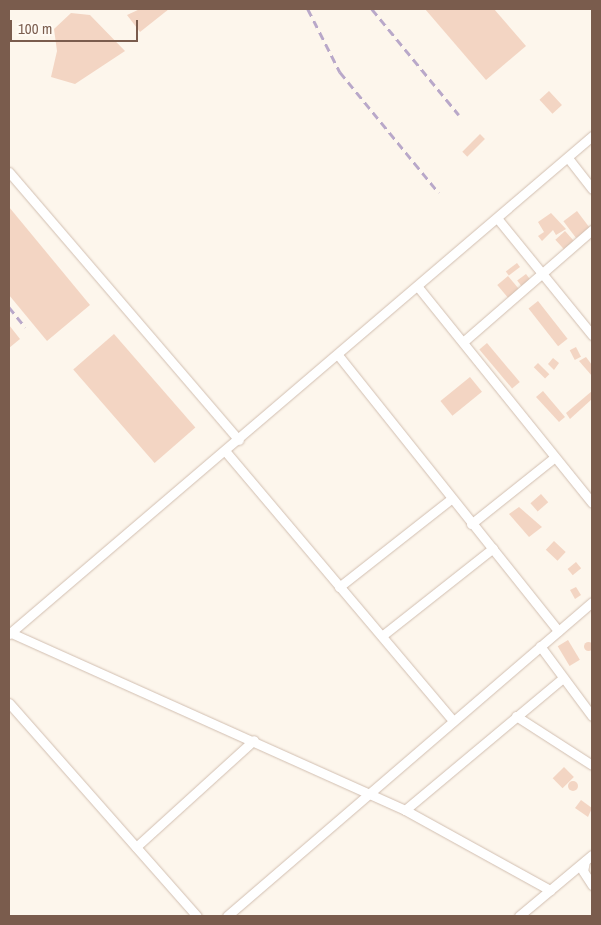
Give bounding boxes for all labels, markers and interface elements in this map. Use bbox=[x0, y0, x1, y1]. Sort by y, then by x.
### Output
scale bar bbox=[12, 10, 140, 42]
text: 100 m bbox=[18, 18, 52, 39]

